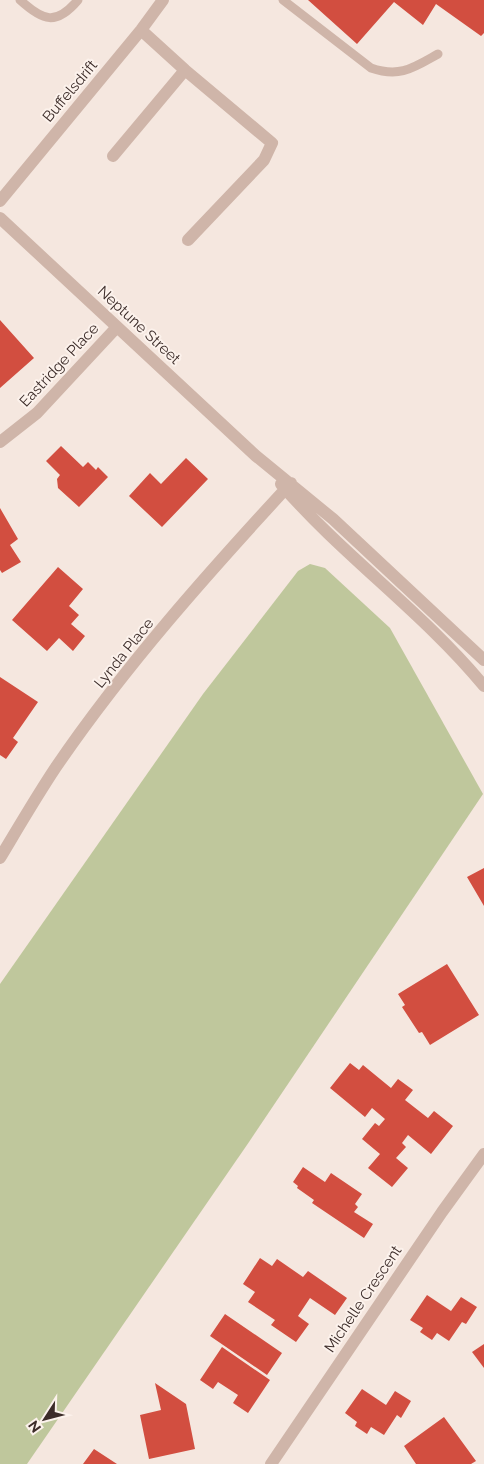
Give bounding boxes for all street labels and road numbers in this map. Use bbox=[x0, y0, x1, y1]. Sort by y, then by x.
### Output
street label: Buffelsdrift bbox=[39, 56, 101, 126]
street label: Neptune Street bbox=[94, 282, 184, 368]
street label: Eastridge Place bbox=[16, 319, 102, 411]
street label: Lynda Place bbox=[90, 614, 158, 691]
street label: Michelle Crescent bbox=[321, 1242, 405, 1356]

